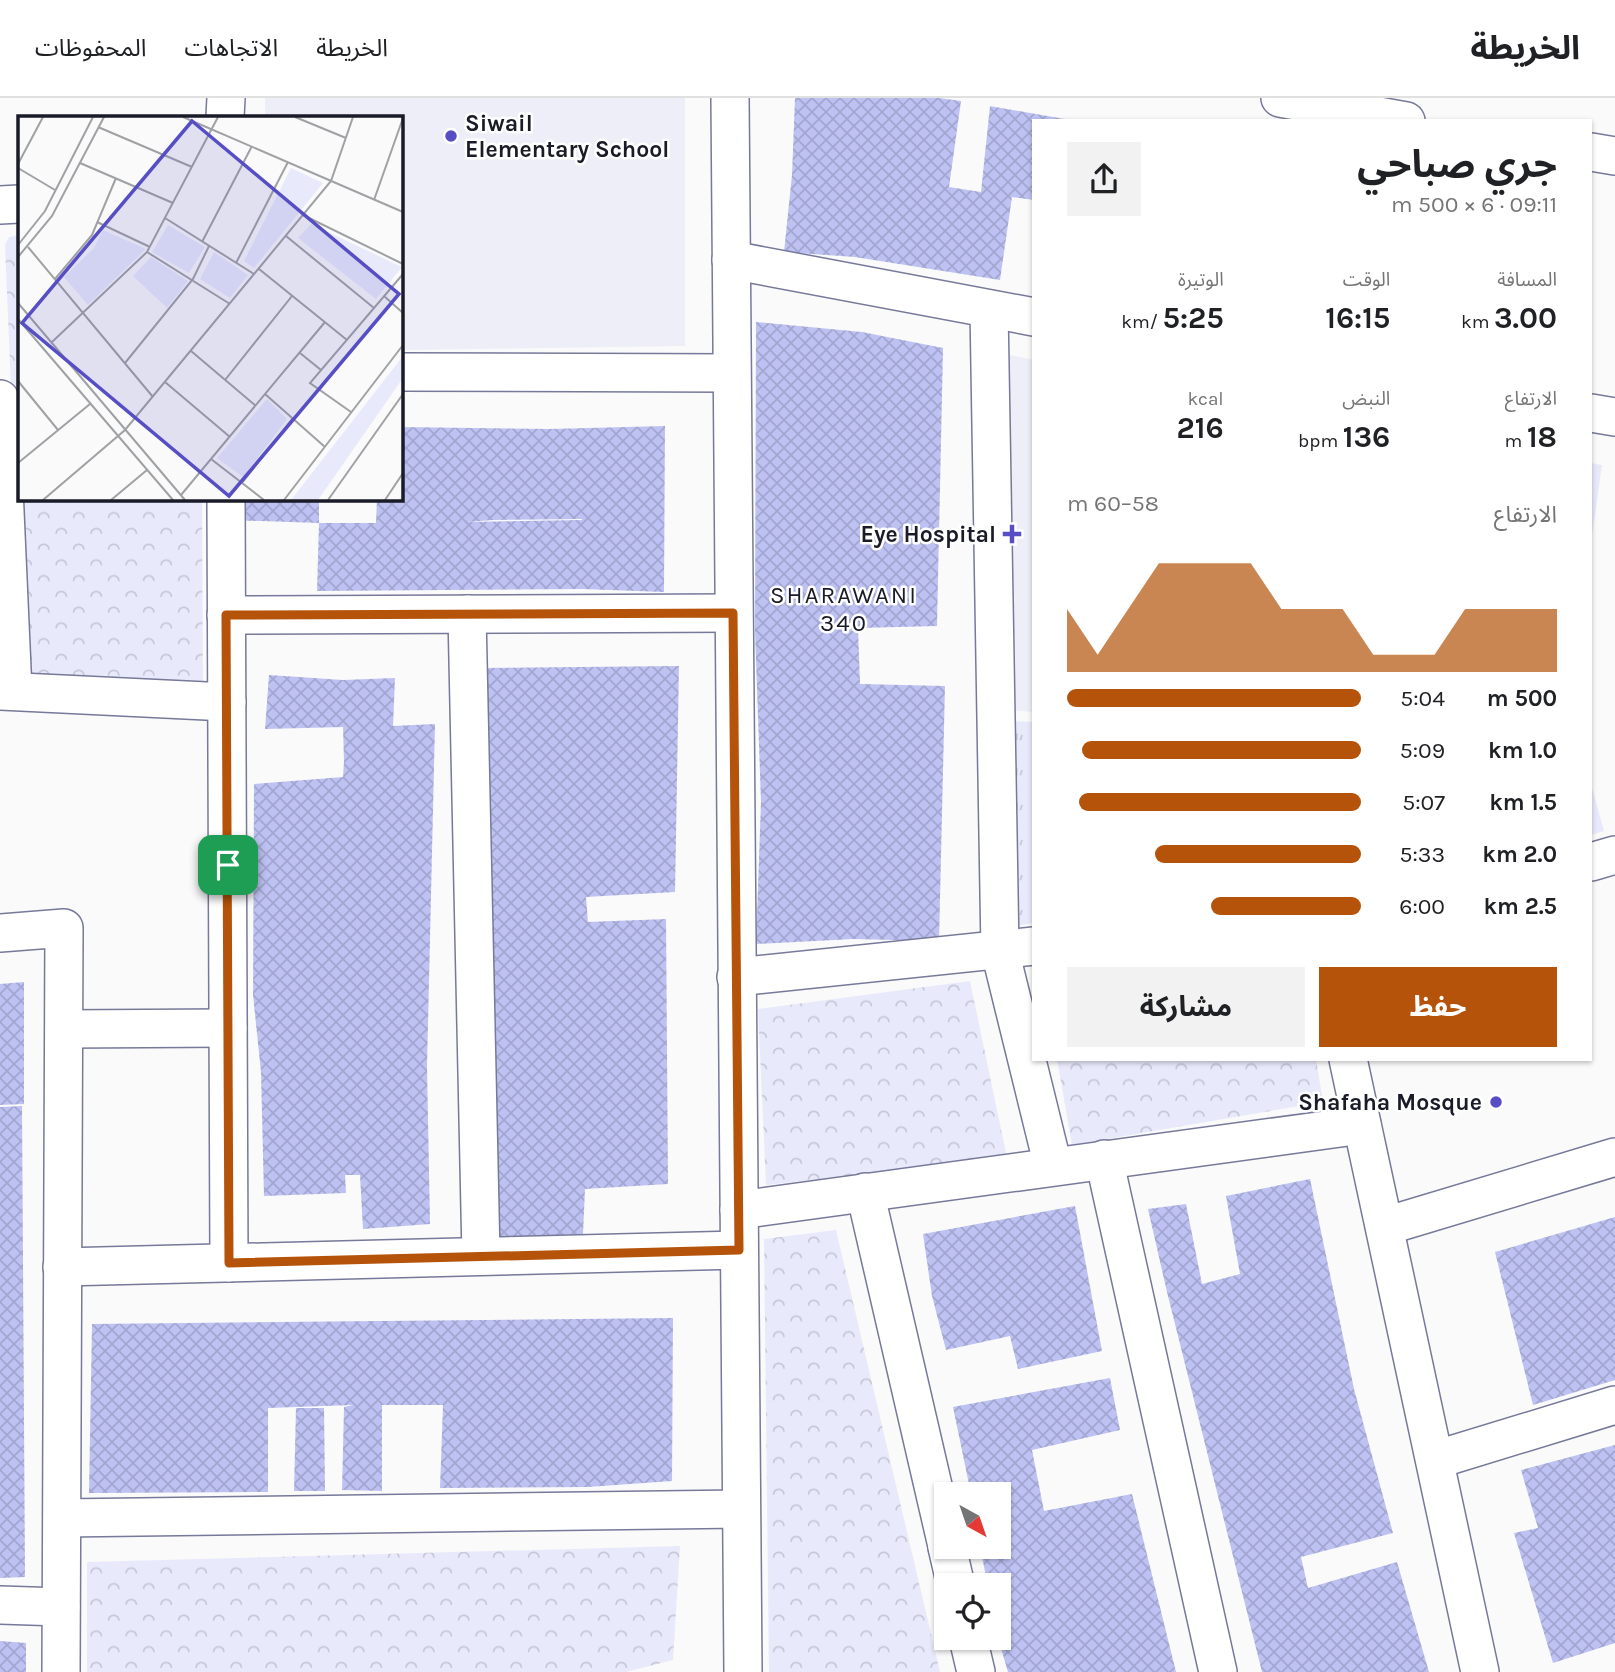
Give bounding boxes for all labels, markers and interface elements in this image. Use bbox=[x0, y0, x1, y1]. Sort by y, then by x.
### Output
text: الخريطة bbox=[1470, 29, 1580, 67]
text: المحفوظات bbox=[35, 34, 146, 62]
text: الاتجاهات bbox=[184, 34, 278, 62]
text: الخريطة bbox=[316, 34, 388, 62]
place label: Siwail Elementary School bbox=[465, 110, 669, 163]
inset map bbox=[18, 116, 402, 500]
marker: Siwail Elementary School bbox=[443, 128, 459, 144]
button: share bbox=[1067, 142, 1141, 216]
text: جري صباحي bbox=[1357, 142, 1557, 187]
text: 09:11 · 6 × 500 m bbox=[1391, 191, 1557, 218]
text: الوتيرة bbox=[1178, 269, 1224, 291]
text: الوقت bbox=[1343, 269, 1390, 291]
text: المسافة bbox=[1497, 269, 1557, 291]
text: 5:25 bbox=[1163, 300, 1224, 336]
text: 16:15 bbox=[1325, 300, 1390, 336]
text: 3.00 bbox=[1494, 300, 1557, 336]
text: /km bbox=[1121, 311, 1163, 333]
text: km bbox=[1461, 311, 1494, 333]
text: kcal bbox=[1187, 388, 1224, 410]
text: النبض bbox=[1342, 388, 1390, 410]
text: الارتفاع bbox=[1505, 388, 1557, 410]
text: 216 bbox=[1177, 410, 1224, 446]
text: 136 bbox=[1343, 419, 1390, 455]
text: 18 bbox=[1527, 419, 1557, 455]
text: bpm bbox=[1298, 430, 1343, 452]
text: m bbox=[1505, 430, 1527, 452]
text: 58–60 m bbox=[1067, 490, 1159, 517]
text: الارتفاع bbox=[1494, 501, 1557, 528]
place label: Eye Hospital bbox=[860, 521, 996, 548]
marker: Eye Hospital bbox=[1002, 524, 1022, 544]
district label: SHARAWANI 340 bbox=[770, 581, 918, 637]
text: 5:04 bbox=[1400, 685, 1445, 712]
text: 500 m bbox=[1487, 685, 1557, 712]
text: 5:09 bbox=[1400, 737, 1445, 764]
text: 1.0 km bbox=[1488, 737, 1557, 764]
text: 5:07 bbox=[1402, 789, 1445, 816]
text: 1.5 km bbox=[1489, 789, 1557, 816]
pin bbox=[198, 835, 258, 895]
text: 5:33 bbox=[1400, 841, 1445, 868]
text: 2.0 km bbox=[1482, 841, 1557, 868]
icon: arrive bbox=[209, 846, 247, 884]
text: 6:00 bbox=[1399, 893, 1445, 920]
text: 2.5 km bbox=[1483, 893, 1557, 920]
button: مشاركة bbox=[1067, 967, 1305, 1047]
button: حفظ bbox=[1319, 967, 1557, 1047]
place label: Shafaha Mosque bbox=[1298, 1089, 1482, 1116]
marker: Shafaha Mosque bbox=[1488, 1094, 1504, 1110]
north arrow bbox=[934, 1482, 1012, 1559]
map controls bbox=[934, 1482, 1011, 1650]
button: locate bbox=[934, 1573, 1011, 1650]

